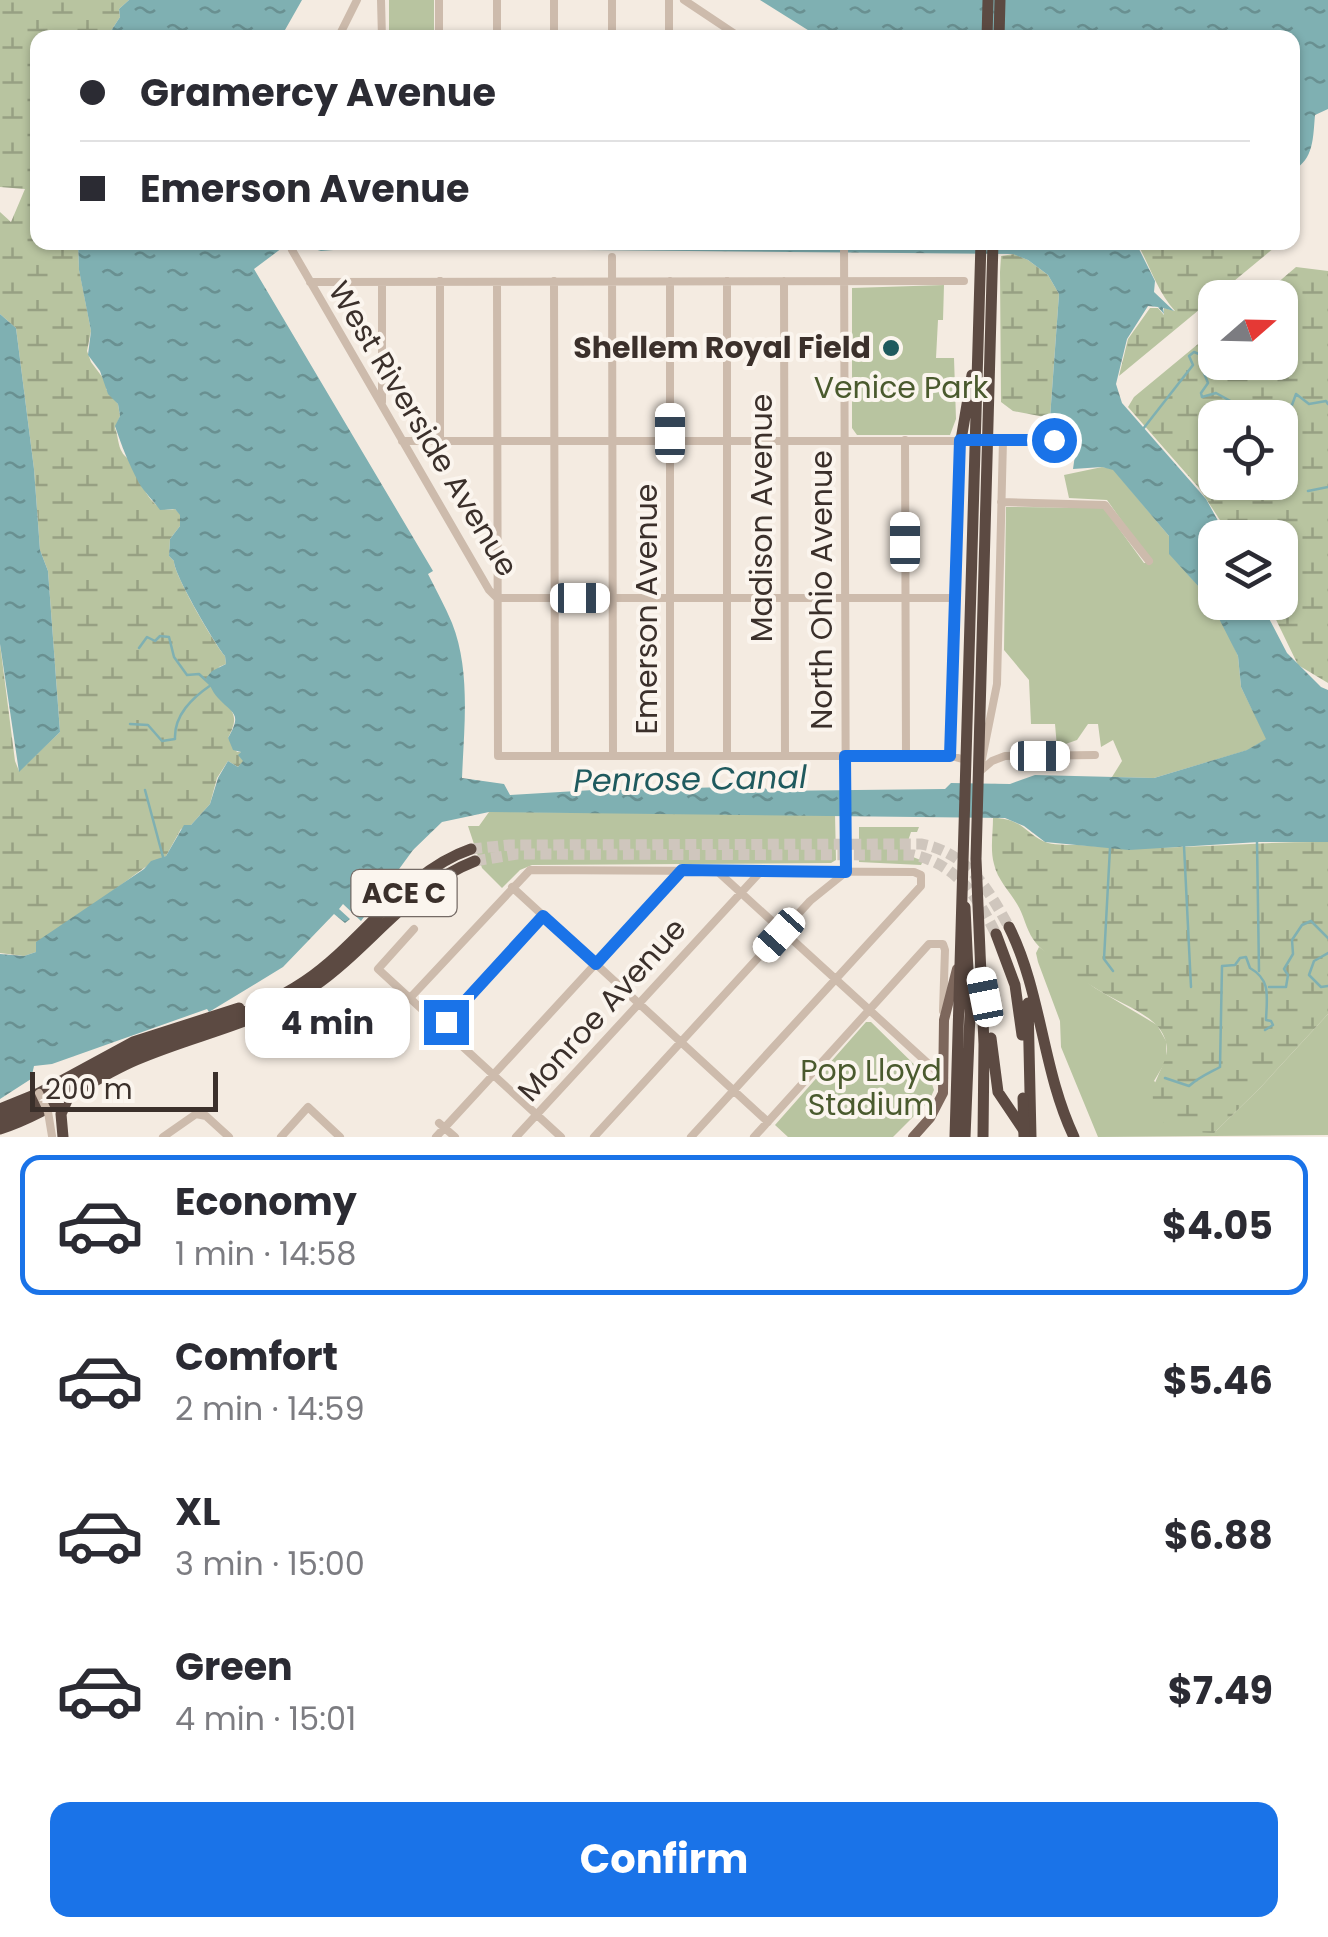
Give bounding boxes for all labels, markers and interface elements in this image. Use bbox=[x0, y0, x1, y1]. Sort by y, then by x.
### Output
text: Gramercy Avenue bbox=[140, 66, 496, 119]
text: Emerson Avenue bbox=[140, 162, 469, 215]
street label: West Riverside Avenue bbox=[318, 273, 529, 584]
north arrow bbox=[1198, 280, 1298, 380]
map controls bbox=[1198, 280, 1298, 620]
place label: Shellem Royal Field bbox=[573, 326, 871, 369]
marker: Shellem Royal Field bbox=[880, 337, 902, 359]
park label: Venice Park bbox=[814, 366, 989, 409]
street label: Madison Avenue bbox=[740, 394, 783, 642]
button: locate bbox=[1198, 400, 1298, 500]
car bbox=[655, 403, 685, 463]
route start bbox=[1032, 418, 1077, 463]
street label: North Ohio Avenue bbox=[800, 450, 843, 730]
street label: Emerson Avenue bbox=[625, 484, 668, 734]
car bbox=[890, 512, 920, 572]
button: layers bbox=[1198, 520, 1298, 620]
car bbox=[550, 583, 610, 613]
car bbox=[1010, 741, 1070, 771]
water label: Penrose Canal bbox=[573, 754, 807, 803]
road number: ACE C bbox=[352, 870, 456, 916]
car bbox=[748, 903, 810, 967]
street label: Monroe Avenue bbox=[507, 908, 696, 1111]
car bbox=[965, 965, 1005, 1029]
callout: 4 min bbox=[246, 987, 411, 1057]
text: 4 min bbox=[281, 1000, 374, 1045]
route end bbox=[424, 1000, 469, 1045]
park label: Pop Lloyd Stadium bbox=[800, 1049, 942, 1126]
scale bar bbox=[30, 1067, 218, 1112]
text: 200 m bbox=[45, 1070, 133, 1109]
text: Economy bbox=[175, 1175, 357, 1228]
icon: car bbox=[55, 1180, 145, 1270]
text: $4.05 bbox=[1162, 1199, 1273, 1252]
text: 1 min · 14:58 bbox=[175, 1231, 356, 1276]
text: Comfort bbox=[175, 1330, 338, 1383]
icon: car bbox=[55, 1335, 145, 1425]
text: $5.46 bbox=[1163, 1354, 1273, 1407]
text: 2 min · 14:59 bbox=[175, 1386, 365, 1431]
text: XL bbox=[175, 1485, 220, 1538]
icon: car bbox=[55, 1490, 145, 1580]
text: $6.88 bbox=[1164, 1509, 1273, 1562]
text: 3 min · 15:00 bbox=[175, 1541, 365, 1586]
text: Green bbox=[175, 1640, 293, 1693]
icon: car bbox=[55, 1645, 145, 1735]
text: $7.49 bbox=[1168, 1664, 1273, 1717]
text: 4 min · 15:01 bbox=[175, 1696, 356, 1741]
button: Confirm bbox=[50, 1802, 1278, 1917]

